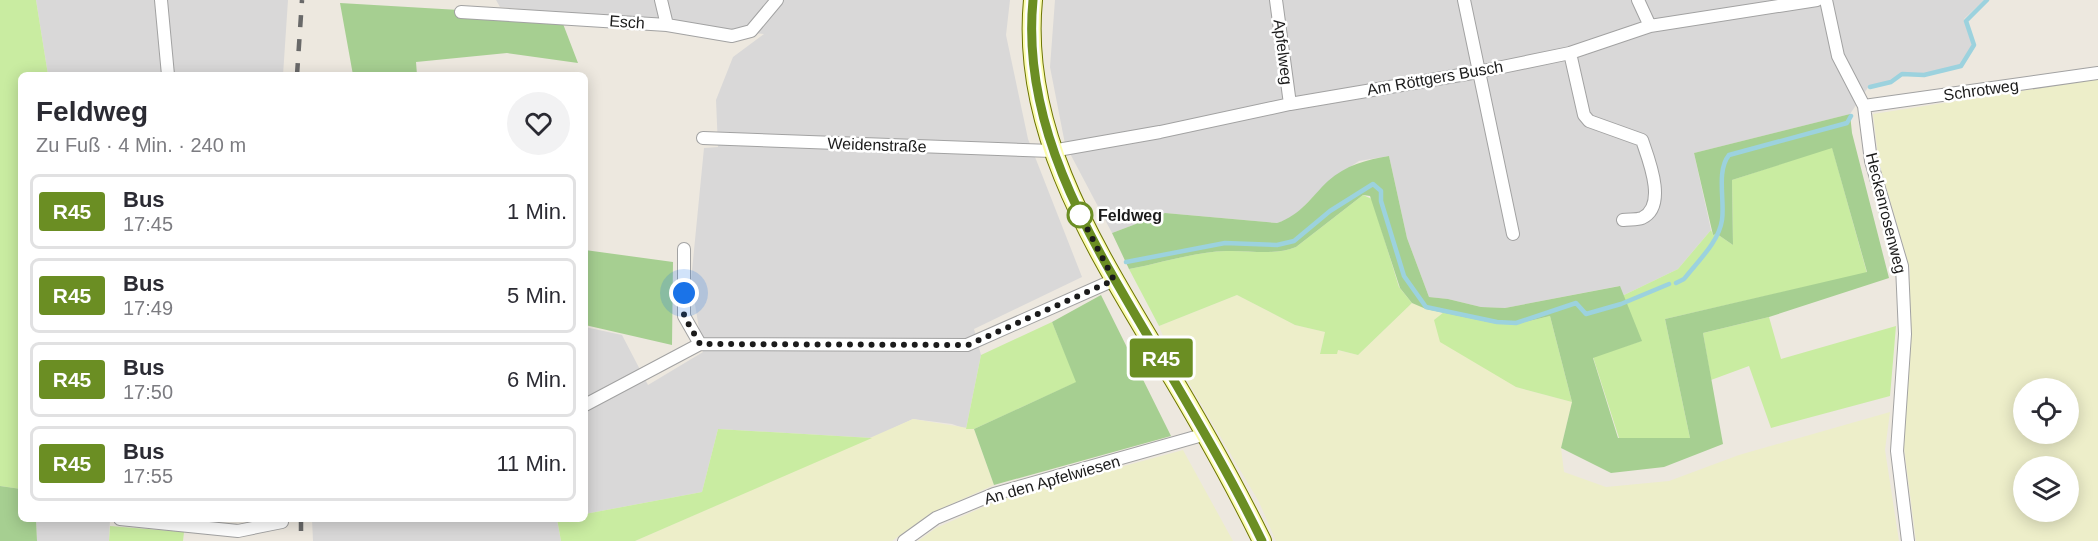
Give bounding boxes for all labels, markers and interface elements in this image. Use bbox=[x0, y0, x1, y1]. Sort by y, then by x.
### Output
street label: Esch bbox=[609, 12, 645, 32]
street label: Apfelweg bbox=[1271, 18, 1295, 86]
street label: Am Röttgers Busch bbox=[1366, 58, 1504, 98]
street label: Schrotweg bbox=[1942, 76, 2020, 104]
button: heart bbox=[507, 92, 570, 155]
text: Feldweg bbox=[36, 96, 148, 127]
text: Zu Fuß · 4 Min. · 240 m bbox=[36, 134, 246, 156]
street label: Weidenstraße bbox=[827, 135, 927, 155]
street label: Heckenrosenweg bbox=[1863, 151, 1909, 275]
text: Bus bbox=[123, 187, 165, 212]
text: 1 Min. bbox=[507, 199, 567, 224]
text: R45 bbox=[53, 200, 91, 223]
marker: Feldweg bbox=[1067, 202, 1093, 228]
place label: Feldweg bbox=[1098, 207, 1162, 224]
text: 17:45 bbox=[123, 213, 173, 235]
text: Bus bbox=[123, 271, 165, 296]
your location bbox=[669, 278, 699, 308]
text: 5 Min. bbox=[507, 283, 567, 308]
text: R45 bbox=[53, 284, 91, 307]
text: 17:49 bbox=[123, 297, 173, 319]
line badge: R45 bbox=[1126, 338, 1196, 378]
text: R45 bbox=[1142, 347, 1180, 370]
text: Bus bbox=[123, 355, 165, 380]
text: 6 Min. bbox=[507, 367, 567, 392]
text: R45 bbox=[53, 368, 91, 391]
map controls bbox=[2013, 378, 2079, 522]
button: locate bbox=[2013, 378, 2079, 444]
text: 17:50 bbox=[123, 381, 173, 403]
text: Bus bbox=[123, 439, 165, 464]
text: 11 Min. bbox=[496, 451, 567, 476]
text: R45 bbox=[53, 452, 91, 475]
street label: An den Apfelwiesen bbox=[982, 452, 1122, 508]
button: layers bbox=[2013, 456, 2079, 522]
text: 17:55 bbox=[123, 465, 173, 487]

